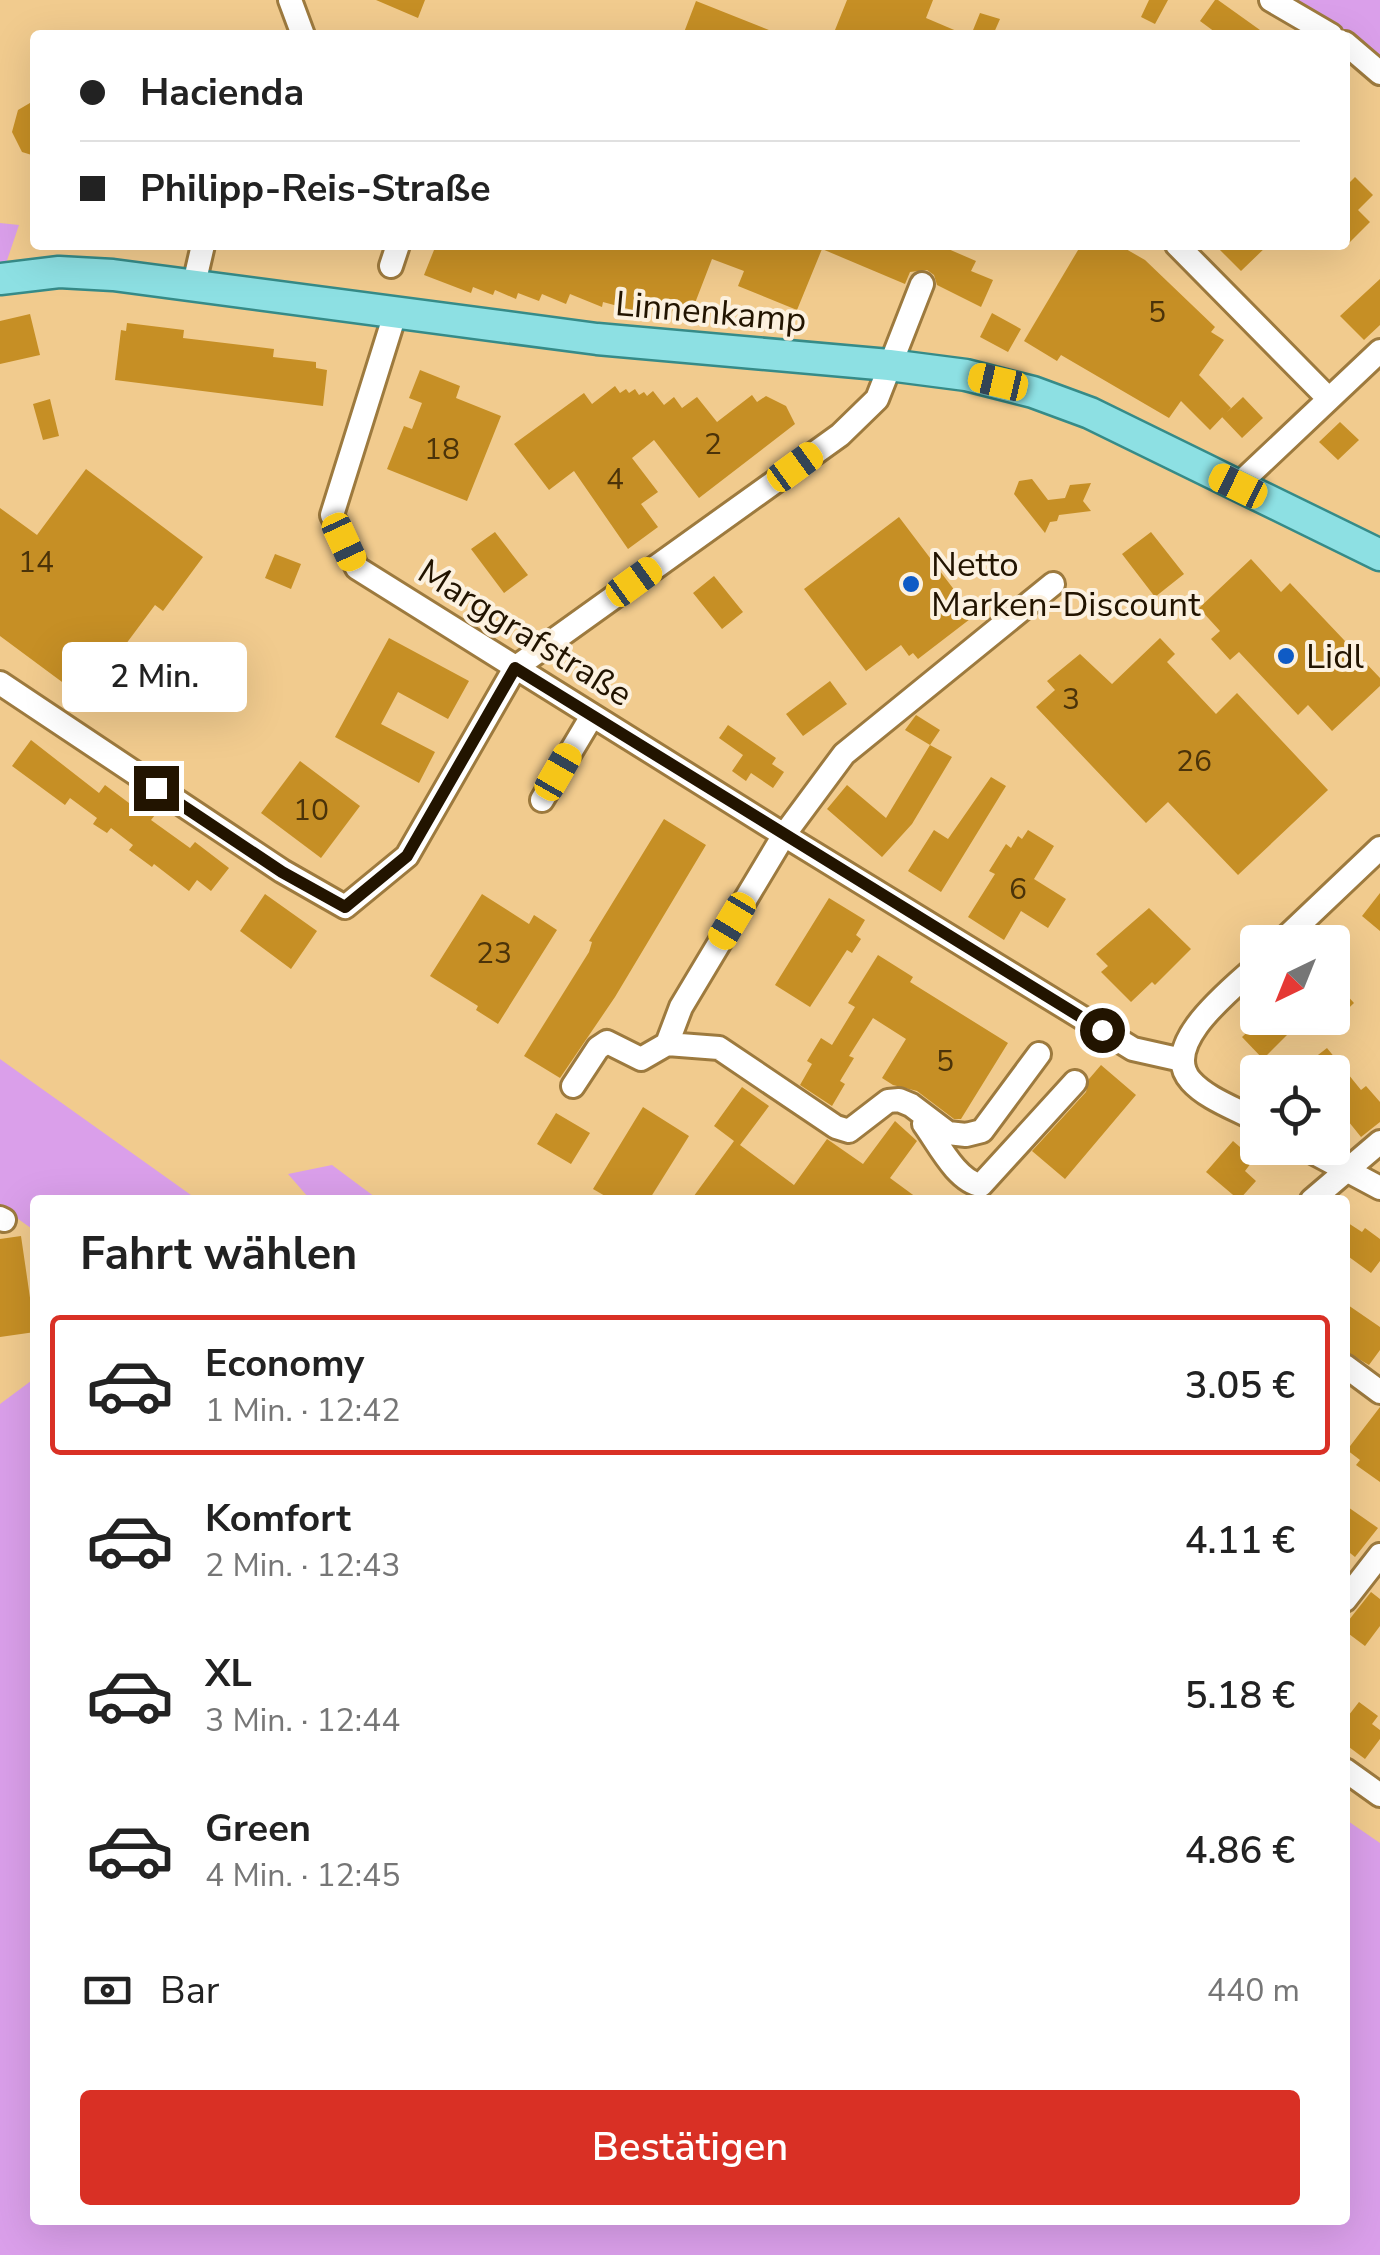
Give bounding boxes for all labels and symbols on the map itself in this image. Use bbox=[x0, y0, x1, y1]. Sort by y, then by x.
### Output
street label: Linnenkamp bbox=[613, 280, 809, 344]
house number: 5 bbox=[1148, 292, 1166, 333]
car bbox=[965, 361, 1031, 403]
house number: 2 bbox=[704, 424, 722, 465]
house number: 18 bbox=[424, 429, 460, 470]
car bbox=[762, 437, 828, 497]
house number: 4 bbox=[606, 459, 624, 500]
car bbox=[1204, 459, 1272, 513]
car bbox=[318, 508, 370, 576]
place label: Netto Marken-Discount bbox=[931, 541, 1201, 628]
house number: 14 bbox=[18, 542, 54, 583]
street label: Marggrafstraße bbox=[409, 548, 641, 718]
car bbox=[601, 552, 667, 612]
marker: Netto Marken-Discount bbox=[900, 573, 922, 595]
place label: Lidl bbox=[1306, 633, 1365, 680]
callout: 2 Min. bbox=[64, 643, 248, 713]
marker: Lidl bbox=[1275, 645, 1297, 667]
house number: 3 bbox=[1062, 679, 1080, 720]
car bbox=[530, 739, 586, 805]
house number: 26 bbox=[1176, 741, 1212, 782]
route end bbox=[134, 766, 179, 811]
house number: 10 bbox=[293, 790, 329, 831]
house number: 6 bbox=[1009, 869, 1027, 910]
car bbox=[704, 888, 760, 954]
north arrow bbox=[1240, 925, 1350, 1035]
house number: 23 bbox=[476, 933, 512, 974]
route start bbox=[1080, 1008, 1125, 1053]
house number: 5 bbox=[936, 1041, 954, 1082]

